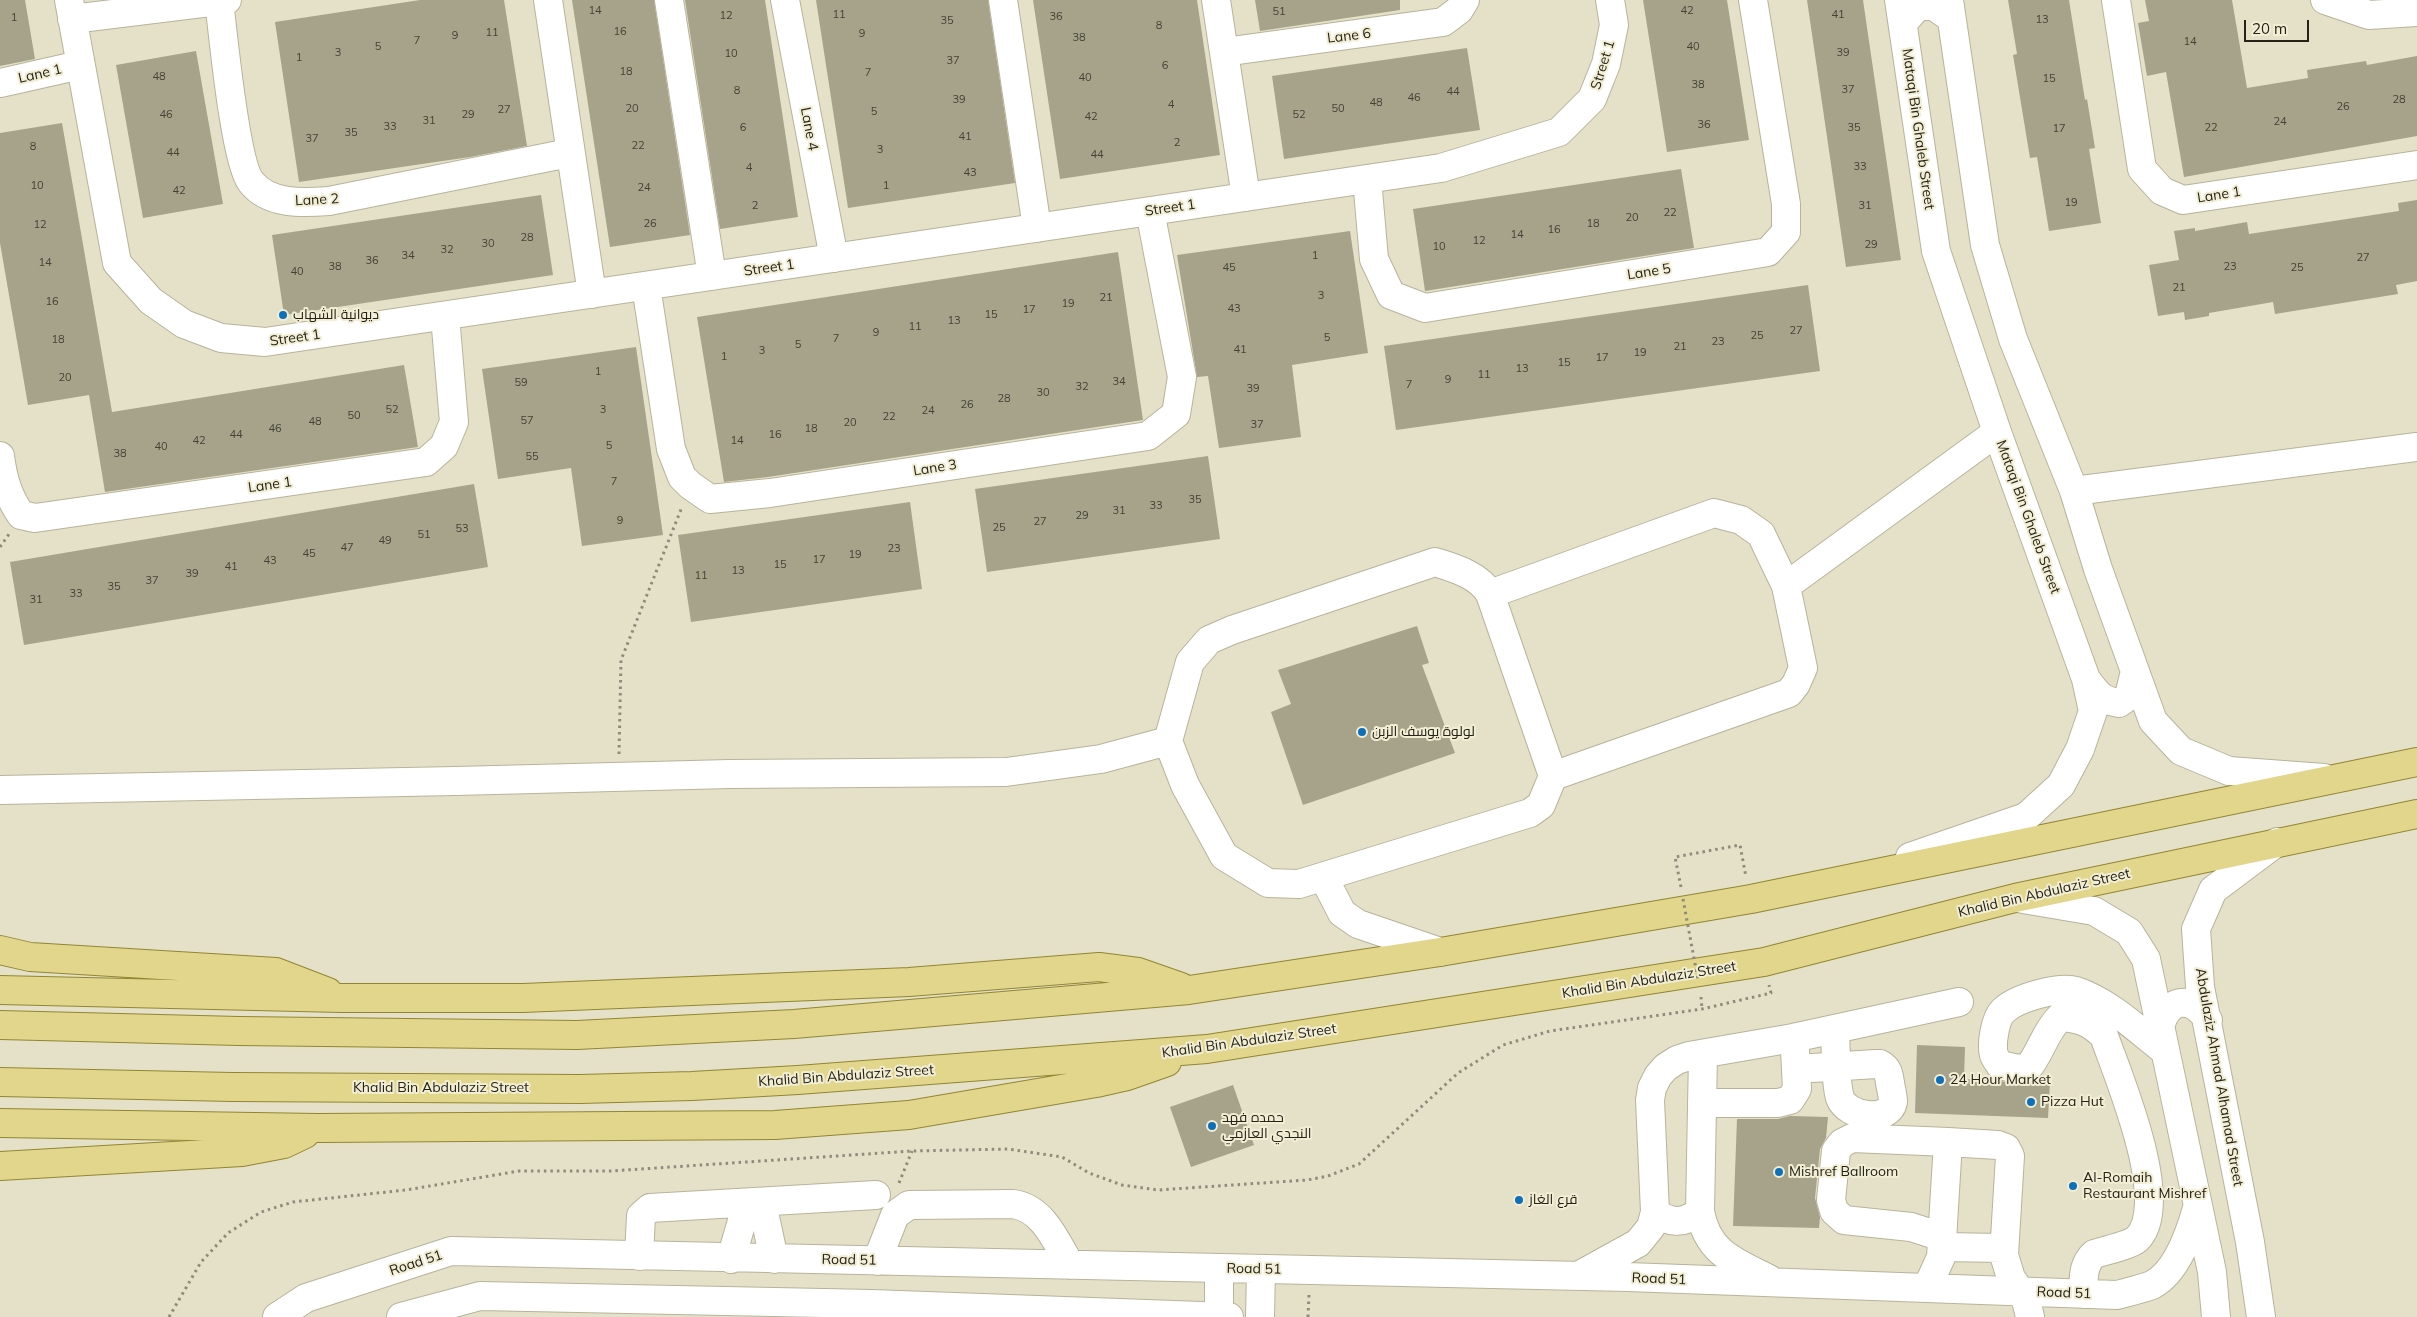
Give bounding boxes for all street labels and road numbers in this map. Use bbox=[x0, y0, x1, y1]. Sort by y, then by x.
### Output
street label: Lane 6 bbox=[1326, 25, 1372, 47]
street label: Street 1 bbox=[1588, 38, 1618, 92]
street label: Mataqi Bin Ghaleb Street bbox=[1898, 47, 1938, 211]
street label: Lane 1 bbox=[17, 61, 63, 87]
street label: Lane 4 bbox=[797, 106, 821, 152]
street label: Lane 1 bbox=[2196, 183, 2242, 207]
street label: Lane 2 bbox=[295, 190, 339, 210]
street label: Street 1 bbox=[1144, 196, 1196, 220]
street label: Street 1 bbox=[743, 256, 795, 280]
street label: Lane 5 bbox=[1626, 260, 1672, 284]
street label: Street 1 bbox=[269, 326, 321, 350]
street label: Mataqi Bin Ghaleb Street bbox=[1992, 438, 2064, 596]
street label: Lane 3 bbox=[912, 456, 958, 480]
street label: Lane 1 bbox=[247, 474, 293, 496]
street label: Khalid Bin Abdulaziz Street bbox=[1956, 865, 2132, 921]
street label: Khalid Bin Abdulaziz Street bbox=[1561, 958, 1737, 1002]
street label: Abdulaziz Ahmad Alhamad Street bbox=[2192, 967, 2246, 1187]
street label: Khalid Bin Abdulaziz Street bbox=[1161, 1020, 1337, 1062]
street label: Khalid Bin Abdulaziz Street bbox=[758, 1061, 934, 1091]
street label: Khalid Bin Abdulaziz Street bbox=[353, 1080, 529, 1096]
street label: Road 51 bbox=[387, 1247, 445, 1279]
street label: Road 51 bbox=[821, 1251, 877, 1269]
street label: Road 51 bbox=[1226, 1260, 1282, 1278]
street label: Road 51 bbox=[1631, 1270, 1687, 1288]
street label: Road 51 bbox=[2036, 1284, 2092, 1302]

